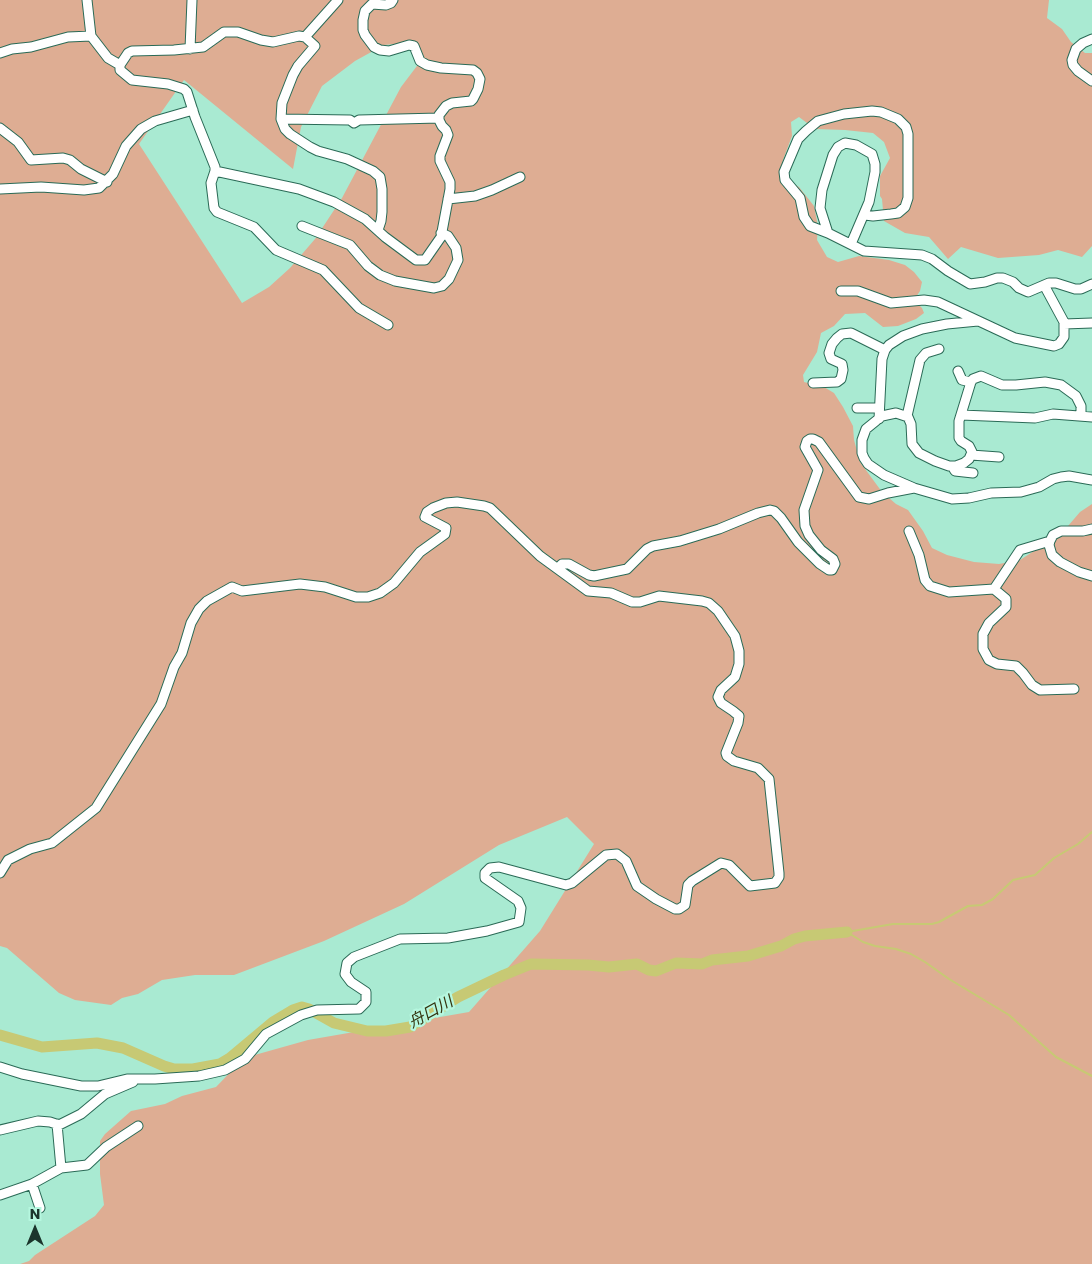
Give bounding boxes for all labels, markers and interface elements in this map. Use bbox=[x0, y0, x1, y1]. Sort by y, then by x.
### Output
water label: 舟口川 bbox=[405, 993, 457, 1033]
north arrow bbox=[10, 1204, 60, 1254]
text: N bbox=[30, 1204, 40, 1224]

